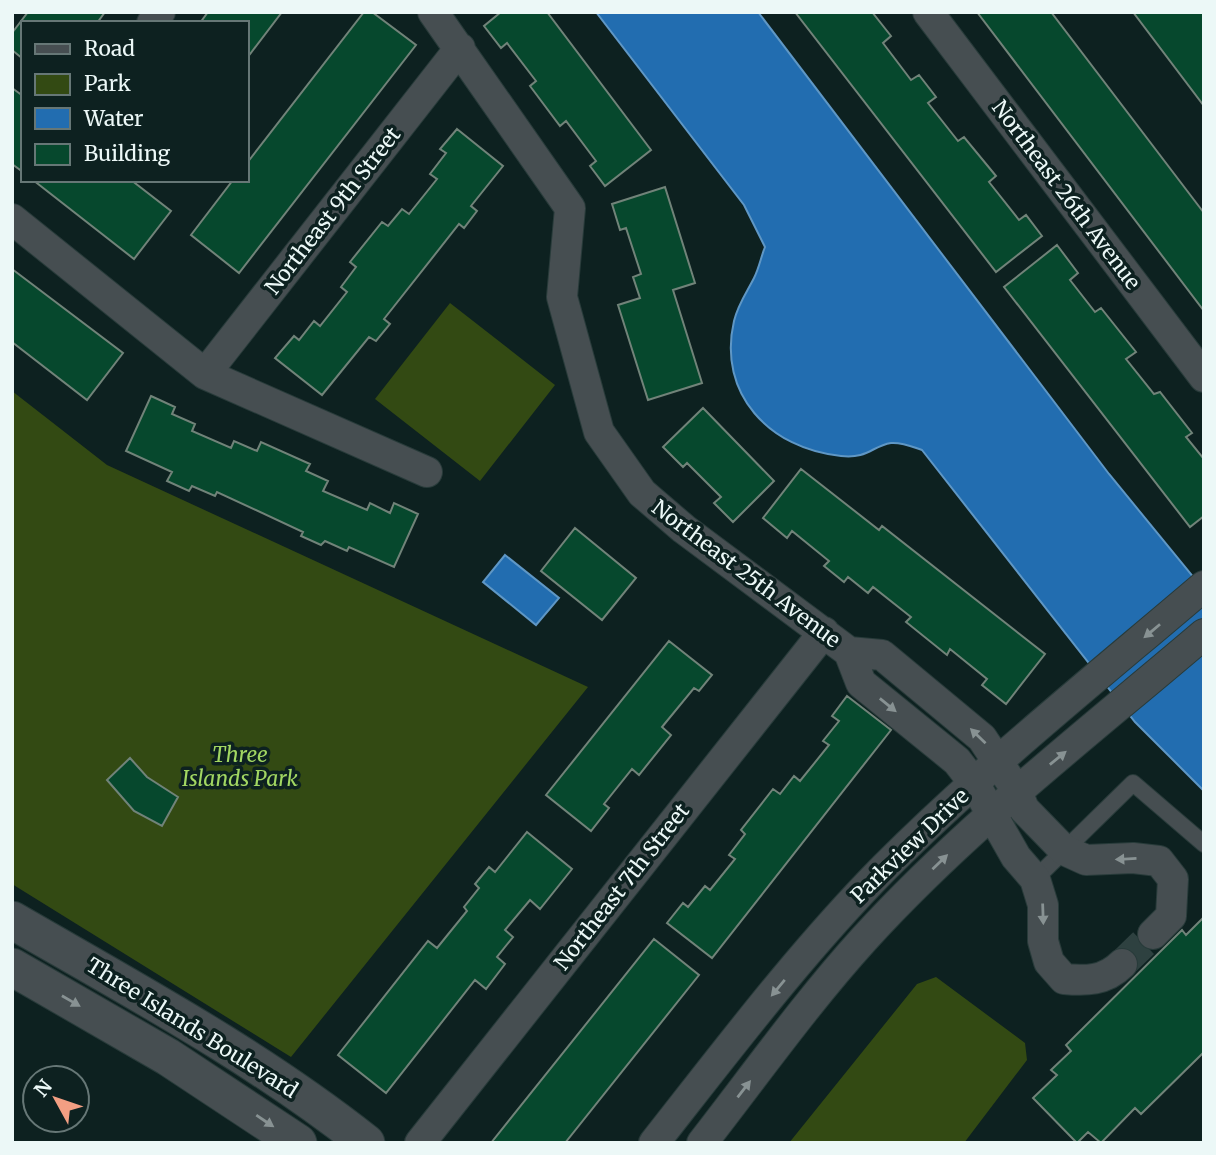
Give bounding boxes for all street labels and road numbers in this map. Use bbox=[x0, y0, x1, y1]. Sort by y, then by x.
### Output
street label: Northeast 26th Avenue bbox=[986, 95, 1147, 295]
street label: Northeast 9th Street bbox=[259, 122, 406, 300]
street label: Northeast 25th Avenue bbox=[647, 494, 846, 653]
street label: Parkview Drive bbox=[845, 782, 974, 909]
street label: Northeast 7th Street bbox=[548, 798, 695, 975]
street label: Three Islands Boulevard bbox=[82, 951, 303, 1104]

